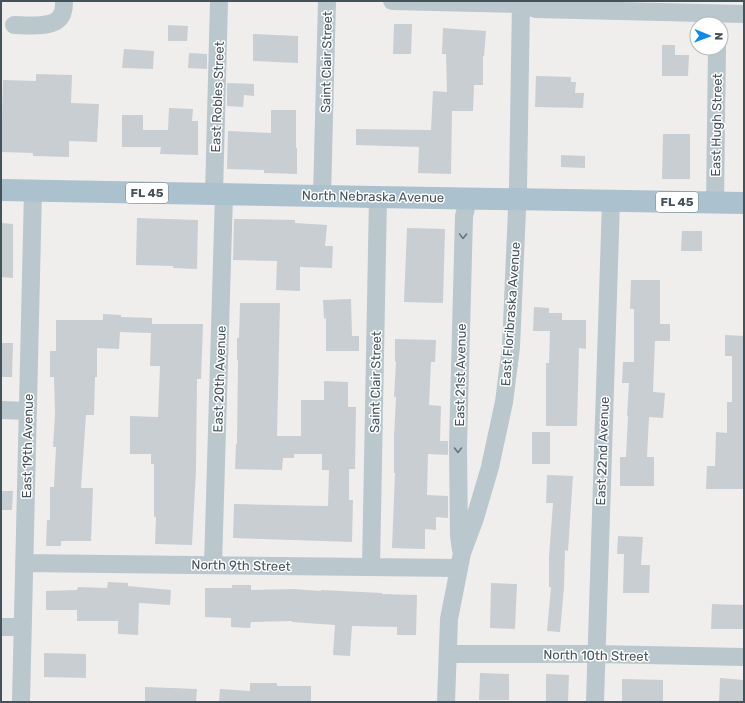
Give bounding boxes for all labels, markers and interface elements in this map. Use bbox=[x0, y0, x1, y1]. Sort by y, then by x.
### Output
street label: Saint Clair Street bbox=[318, 11, 335, 113]
north arrow bbox=[689, 16, 729, 56]
text: N bbox=[712, 32, 725, 40]
street label: East Robles Street bbox=[208, 41, 227, 153]
street label: East Hugh Street bbox=[708, 73, 726, 177]
road number: FL 45 bbox=[126, 183, 168, 203]
street label: North Nebraska Avenue bbox=[302, 188, 444, 205]
road number: FL 45 bbox=[656, 192, 698, 212]
one-way arrow bbox=[459, 233, 468, 239]
street label: East Floribraska Avenue bbox=[498, 241, 523, 387]
street label: East 21st Avenue bbox=[452, 323, 469, 427]
street label: East 20th Avenue bbox=[210, 325, 229, 433]
street label: Saint Clair Street bbox=[367, 331, 384, 433]
street label: East 19th Avenue bbox=[19, 394, 36, 498]
street label: East 22nd Avenue bbox=[593, 396, 612, 506]
one-way arrow bbox=[454, 447, 462, 453]
street label: North 9th Street bbox=[191, 557, 291, 574]
street label: North 10th Street bbox=[543, 647, 649, 664]

